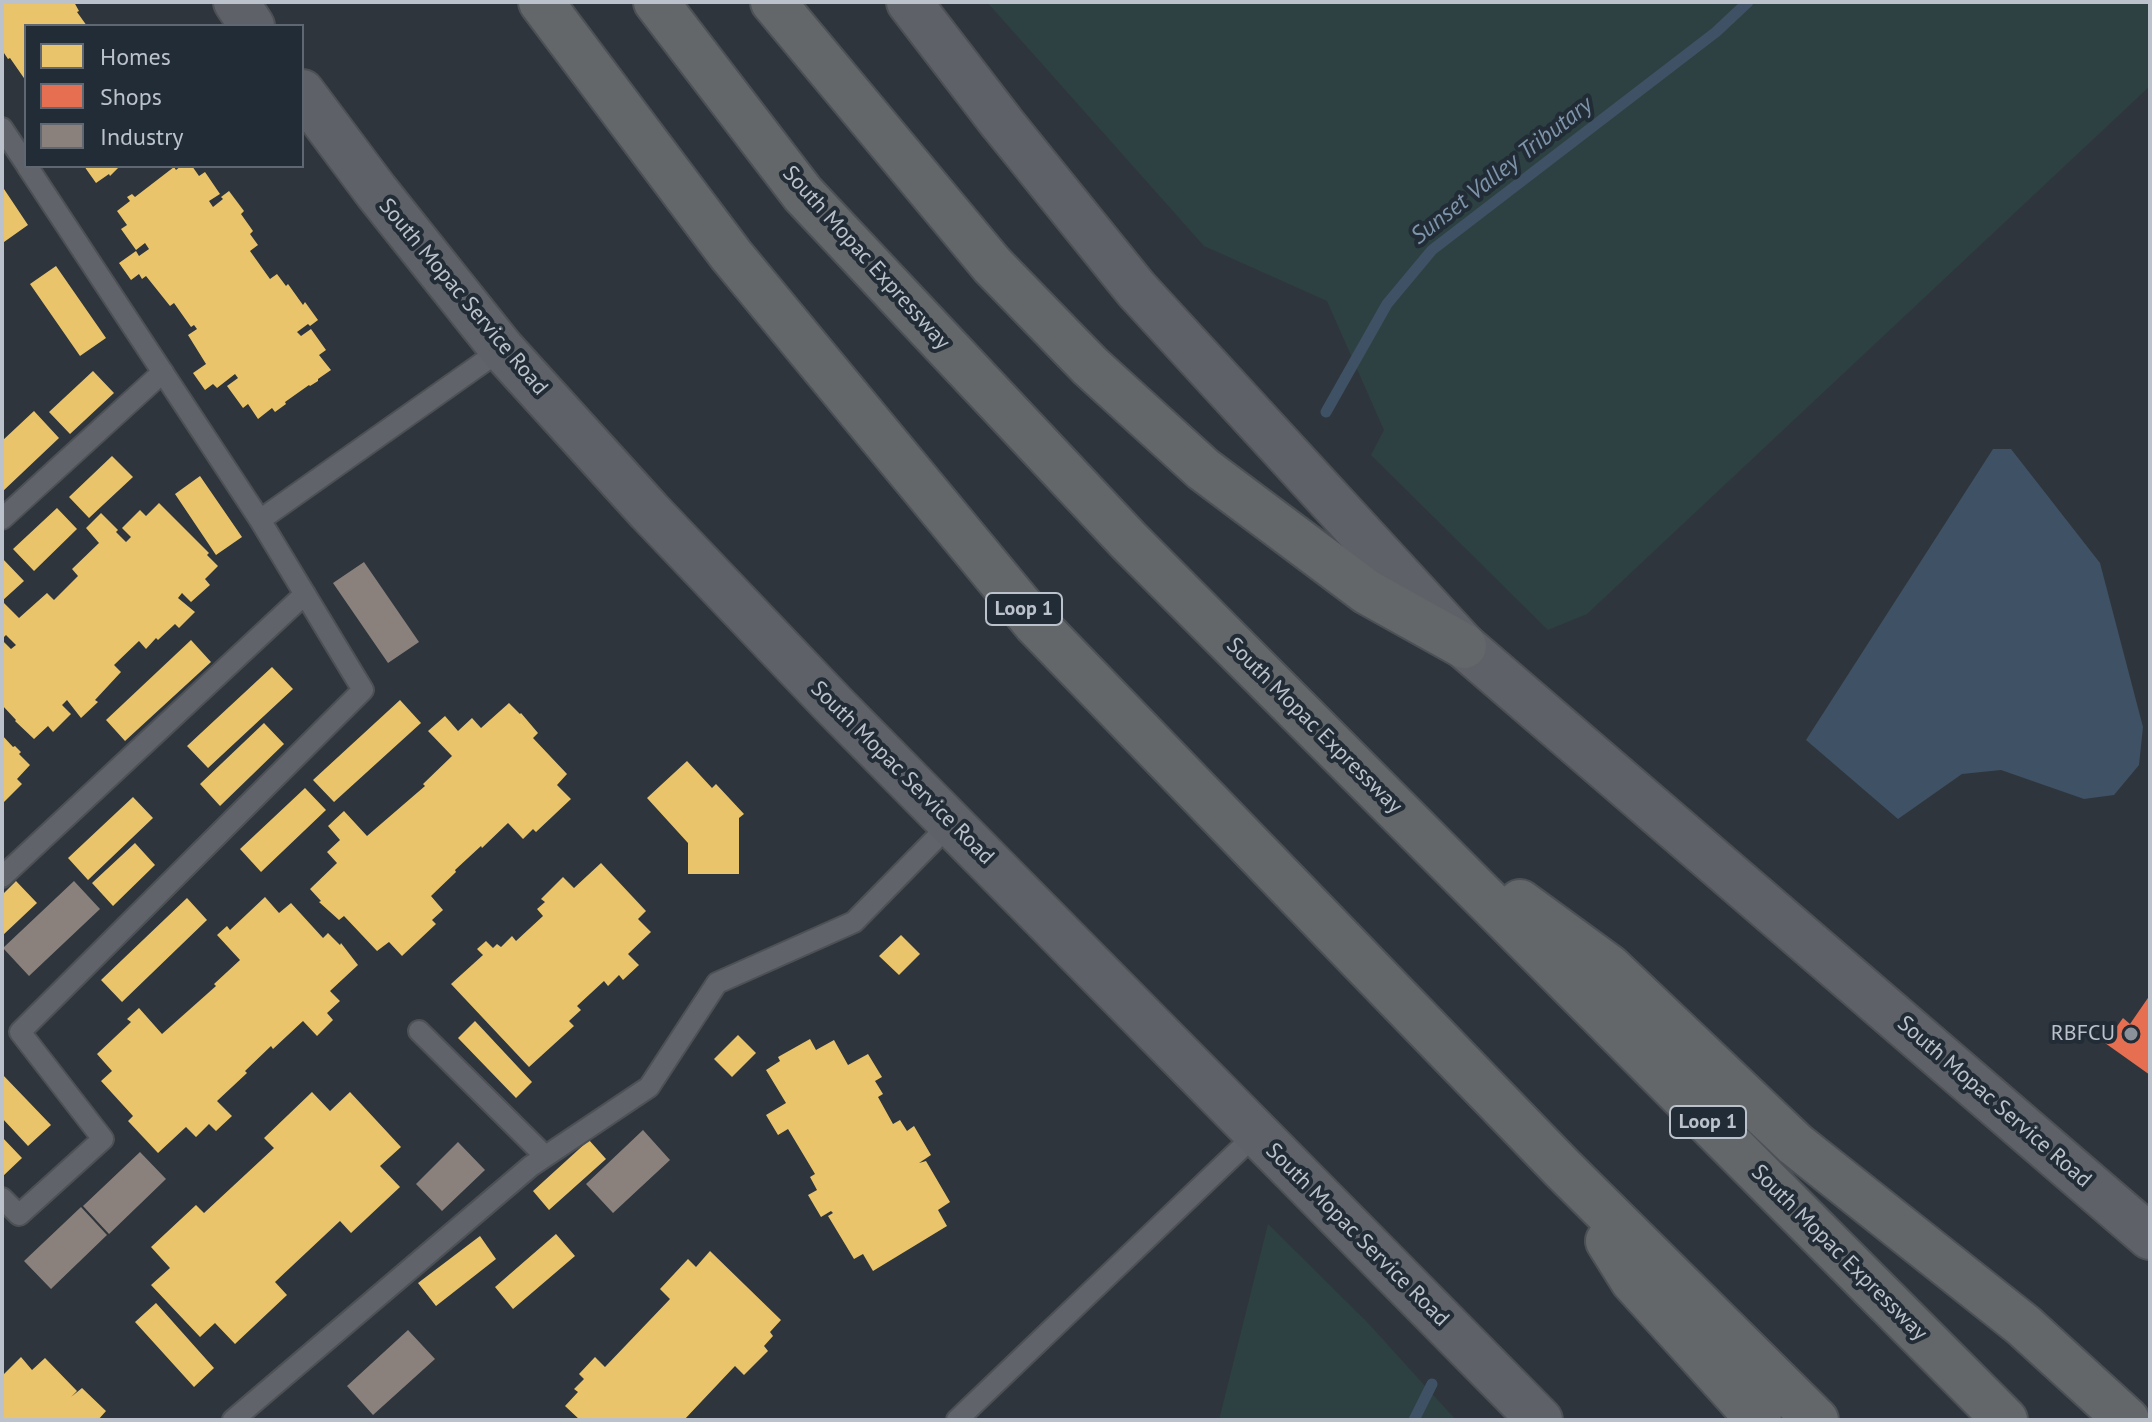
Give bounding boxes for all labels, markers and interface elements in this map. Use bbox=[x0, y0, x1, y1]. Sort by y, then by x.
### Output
legend bbox=[24, 24, 304, 168]
text: Homes bbox=[100, 41, 171, 72]
text: Shops bbox=[100, 81, 162, 112]
water label: Sunset Valley Tributary bbox=[1405, 91, 1599, 251]
text: Industry bbox=[100, 121, 184, 152]
street label: South Mopac Expressway bbox=[777, 161, 955, 355]
street label: South Mopac Service Road bbox=[373, 193, 553, 401]
road number: Loop 1 bbox=[986, 593, 1062, 625]
street label: South Mopac Expressway bbox=[1221, 633, 1407, 819]
street label: South Mopac Service Road bbox=[805, 676, 999, 870]
street label: South Mopac Service Road bbox=[1892, 1011, 2096, 1193]
place label: RBFCU bbox=[2051, 1021, 2115, 1047]
marker: RBFCU bbox=[2122, 1025, 2140, 1043]
road number: Loop 1 bbox=[1670, 1106, 1746, 1138]
street label: South Mopac Service Road bbox=[1260, 1138, 1454, 1332]
street label: South Mopac Expressway bbox=[1746, 1160, 1932, 1346]

